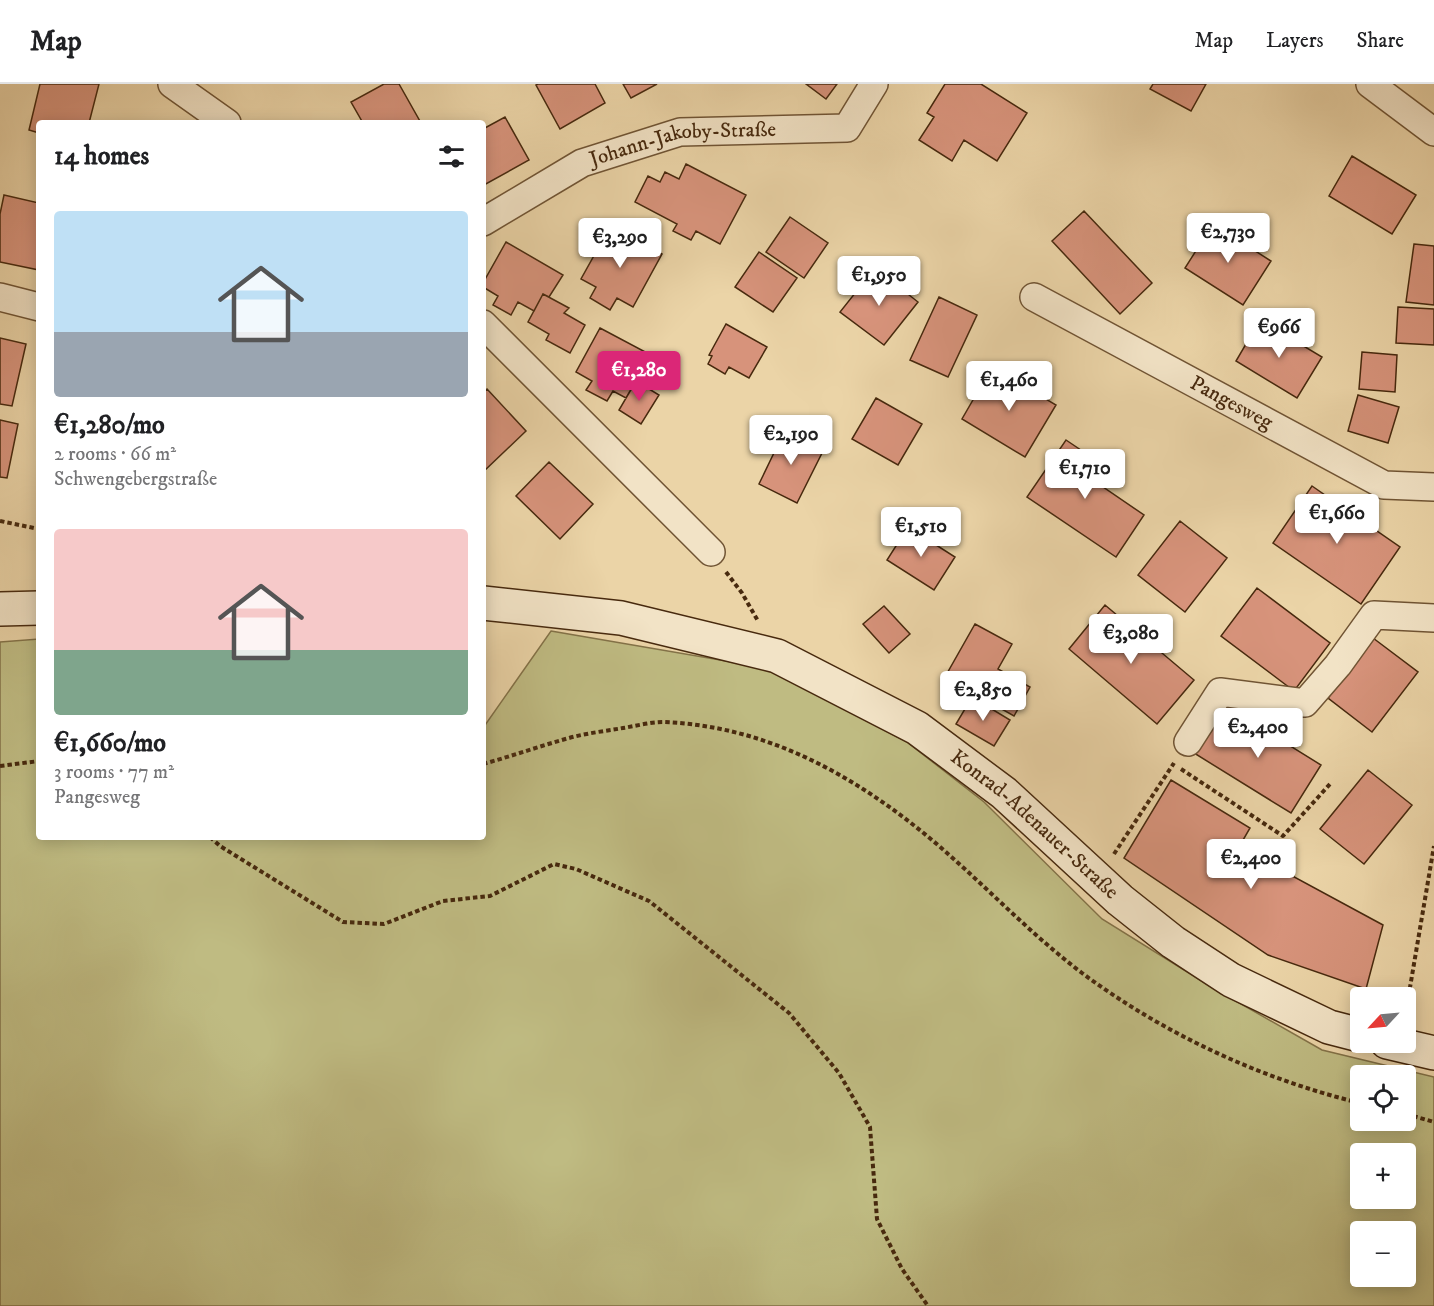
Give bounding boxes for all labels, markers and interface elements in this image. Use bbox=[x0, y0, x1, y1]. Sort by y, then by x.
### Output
text: Map bbox=[30, 24, 82, 59]
text: Map bbox=[1194, 28, 1233, 54]
text: Layers bbox=[1266, 28, 1324, 54]
text: Share bbox=[1357, 28, 1404, 54]
street label: Johann-Jakoby-Straße bbox=[584, 117, 777, 173]
text: 14 homes bbox=[54, 140, 149, 173]
icon: filters bbox=[435, 140, 468, 173]
pin: €2,730 bbox=[1179, 213, 1277, 264]
pin: €3,290 bbox=[571, 218, 669, 269]
text: €2,730 bbox=[1201, 220, 1255, 245]
text: €3,290 bbox=[592, 225, 648, 250]
icon: home bbox=[207, 250, 315, 358]
pin: €1,950 bbox=[830, 256, 928, 307]
text: €1,950 bbox=[851, 263, 907, 288]
pin: €966 bbox=[1243, 308, 1315, 359]
text: €966 bbox=[1258, 315, 1300, 340]
pin: €1,280 bbox=[590, 351, 688, 402]
text: €1,280 bbox=[611, 358, 667, 383]
pin: €1,460 bbox=[960, 361, 1058, 412]
text: €1,460 bbox=[980, 368, 1038, 393]
street label: Pangesweg bbox=[1185, 370, 1278, 436]
text: €1,280/mo bbox=[54, 409, 165, 442]
pin: €2,190 bbox=[742, 415, 840, 466]
text: €2,190 bbox=[763, 422, 819, 447]
text: 2 rooms · 66 m² bbox=[54, 442, 176, 467]
pin: €1,710 bbox=[1036, 449, 1134, 500]
text: €1,710 bbox=[1059, 456, 1111, 481]
text: Schwengebergstraße bbox=[54, 467, 217, 492]
pin: €1,660 bbox=[1288, 494, 1386, 545]
text: €1,660 bbox=[1309, 501, 1365, 526]
pin: €1,510 bbox=[872, 507, 970, 558]
text: €1,510 bbox=[895, 514, 947, 539]
icon: home bbox=[207, 568, 315, 676]
pin: €3,080 bbox=[1082, 614, 1180, 665]
text: €3,080 bbox=[1103, 621, 1159, 646]
pin: €2,850 bbox=[934, 671, 1032, 722]
text: €2,850 bbox=[954, 678, 1012, 703]
pin: €2,400 bbox=[1209, 708, 1307, 759]
text: €2,400 bbox=[1228, 715, 1288, 740]
text: €1,660/mo bbox=[54, 727, 166, 760]
street label: Konrad-Adenauer-Straße bbox=[945, 744, 1124, 905]
text: 3 rooms · 77 m² bbox=[54, 760, 174, 785]
text: Pangesweg bbox=[54, 785, 140, 810]
pin: €2,400 bbox=[1202, 839, 1300, 890]
text: €2,400 bbox=[1221, 846, 1281, 871]
north arrow bbox=[1350, 987, 1416, 1053]
map controls bbox=[1350, 987, 1416, 1287]
button: locate bbox=[1350, 1065, 1416, 1131]
button: + bbox=[1350, 1143, 1416, 1209]
button: − bbox=[1350, 1221, 1416, 1287]

